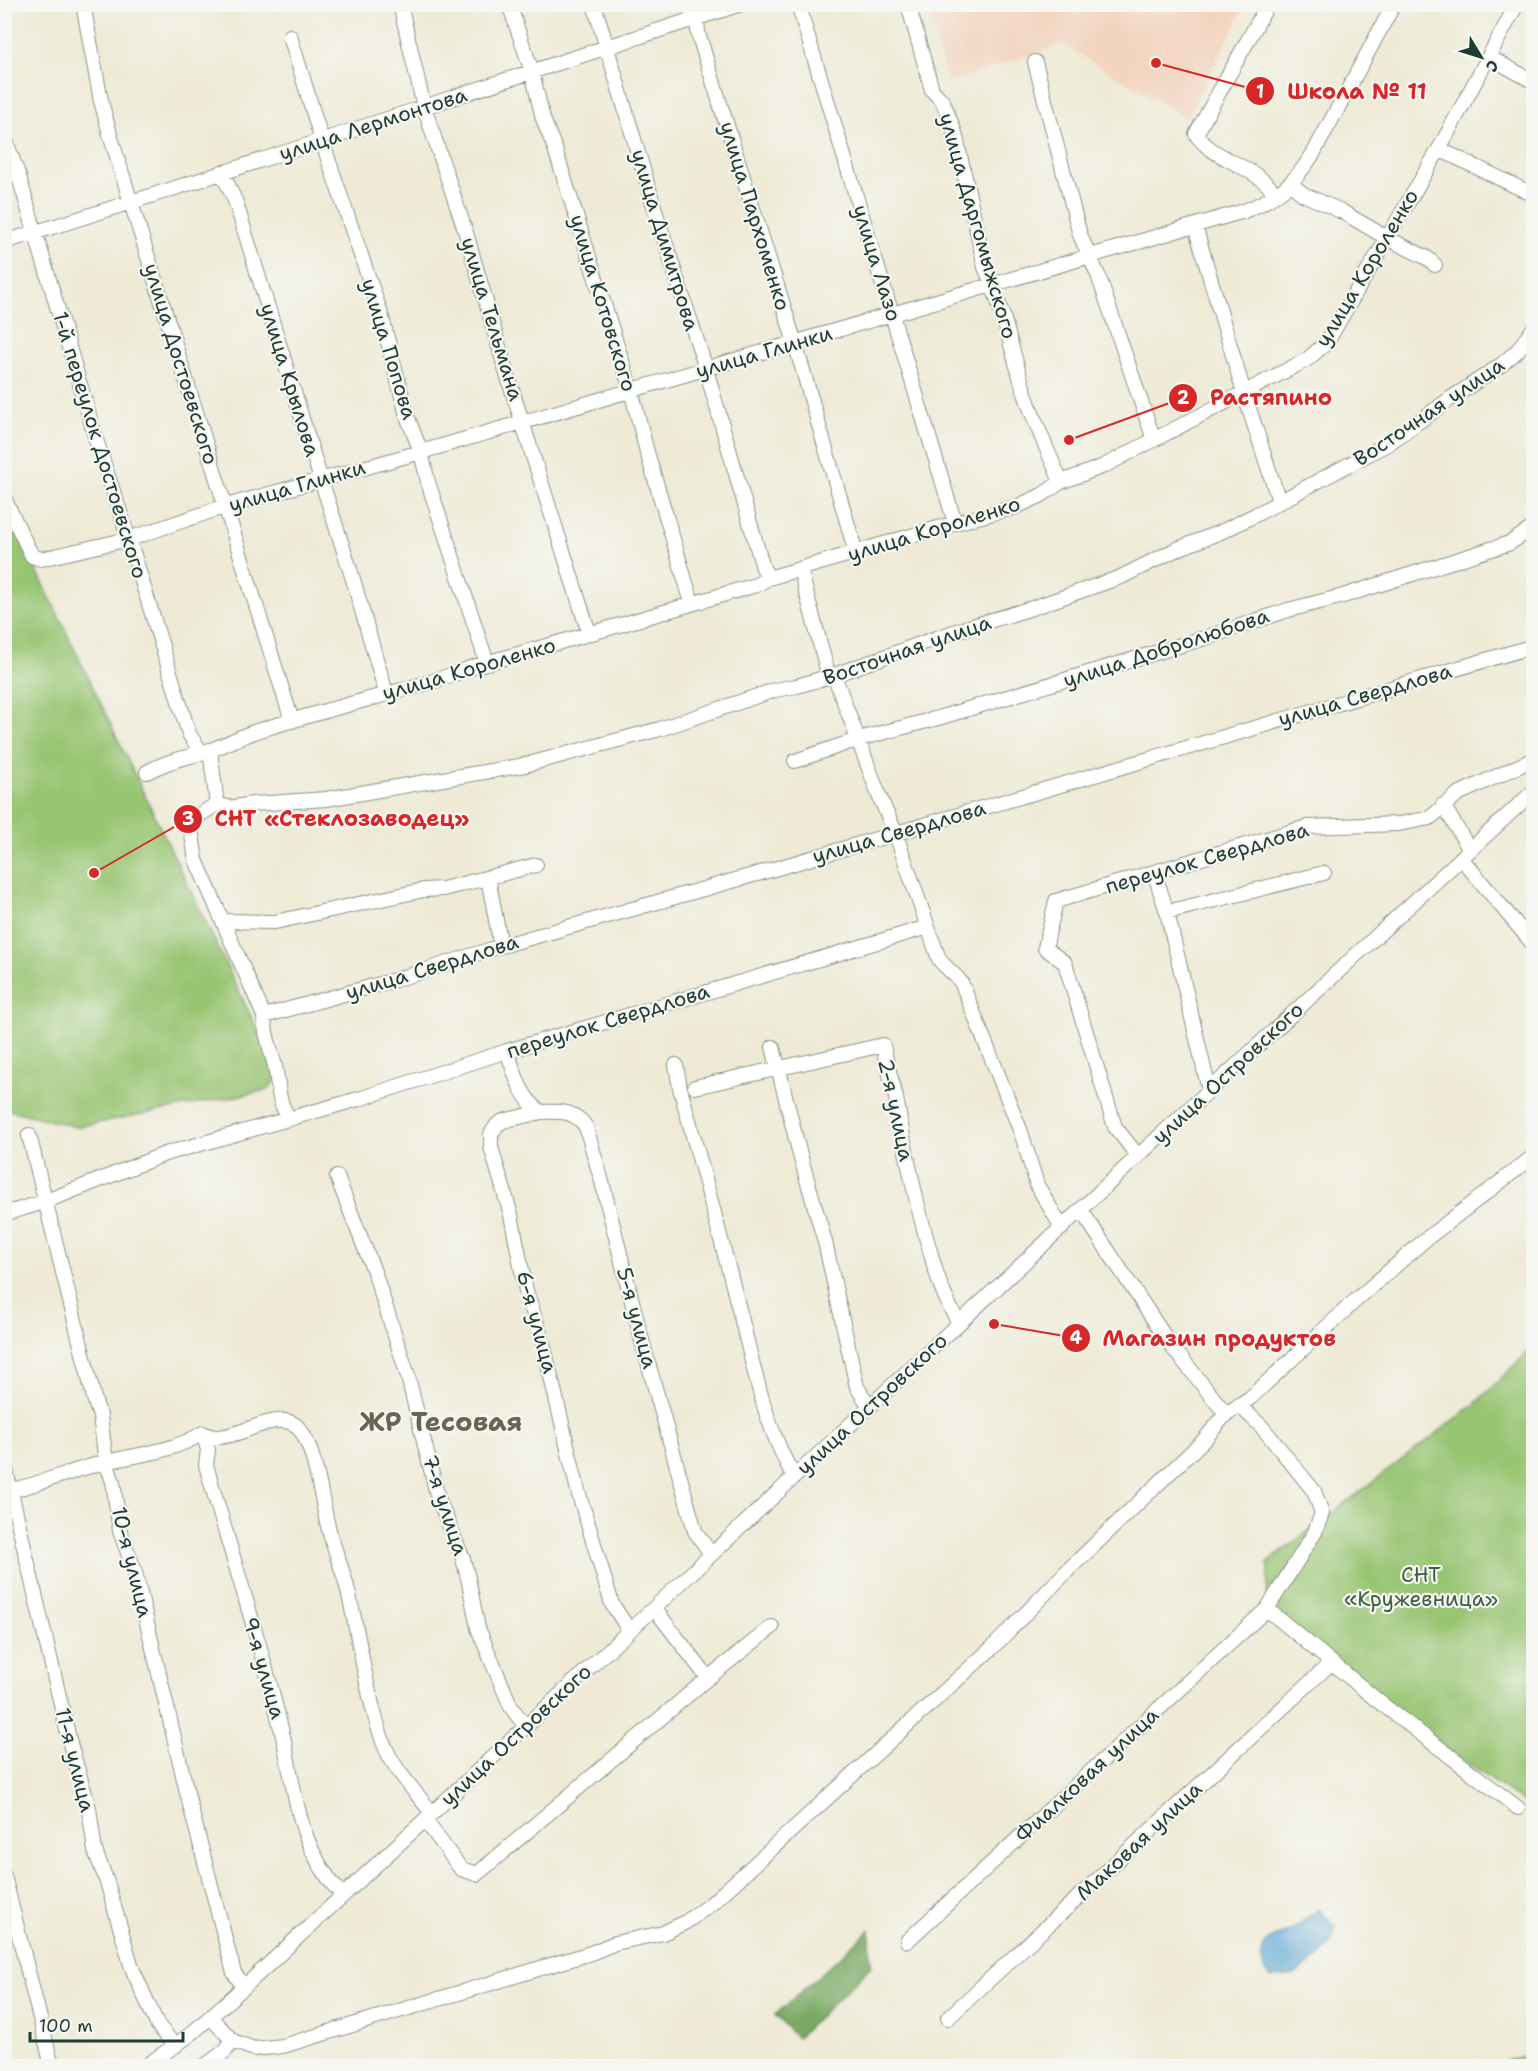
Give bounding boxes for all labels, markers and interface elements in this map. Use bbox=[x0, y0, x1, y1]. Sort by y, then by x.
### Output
north arrow bbox=[1451, 27, 1511, 87]
text: С bbox=[1481, 56, 1504, 76]
callout: Школа № 11 bbox=[1245, 71, 1439, 111]
text: Школа № 11 bbox=[1287, 77, 1427, 106]
street label: улица Лермонтова bbox=[275, 80, 471, 168]
text: 1 bbox=[1256, 80, 1264, 104]
street label: улица Даргомыжского bbox=[932, 110, 1024, 342]
street label: улица Пархоменко bbox=[713, 118, 797, 314]
street label: улица Димитрова bbox=[624, 146, 706, 334]
street label: улица Короленко bbox=[1309, 184, 1425, 352]
street label: улица Лазо bbox=[846, 201, 908, 325]
street label: улица Котовского bbox=[563, 211, 643, 395]
street label: улица Тельмана bbox=[454, 234, 530, 404]
street label: улица Достоевского bbox=[137, 260, 225, 468]
street label: улица Попова bbox=[354, 275, 424, 423]
street label: улица Крылова bbox=[253, 300, 327, 460]
street label: 1-й переулок Достоевского bbox=[46, 308, 154, 582]
street label: улица Глинки bbox=[692, 319, 836, 385]
street label: Восточная улица bbox=[1348, 351, 1510, 473]
callout: Растяпино bbox=[1168, 378, 1344, 418]
text: Растяпино bbox=[1210, 383, 1332, 412]
text: 2 bbox=[1177, 386, 1190, 410]
street label: улица Глинки bbox=[225, 453, 369, 519]
street label: улица Короленко bbox=[844, 489, 1024, 569]
street label: улица Добролюбова bbox=[1060, 601, 1272, 695]
street label: Восточная улица bbox=[819, 608, 995, 692]
street label: улица Короленко bbox=[379, 631, 559, 707]
street label: улица Свердлова bbox=[1275, 657, 1455, 733]
street label: улица Свердлова bbox=[809, 794, 989, 870]
callout: СНТ «Стеклозаводец» bbox=[173, 799, 482, 839]
text: СНТ «Стеклозаводец» bbox=[215, 804, 469, 833]
text: 3 bbox=[182, 807, 194, 831]
street label: переулок Свердлова bbox=[1102, 816, 1312, 900]
street label: улица Свердлова bbox=[342, 927, 522, 1007]
street label: переулок Свердлова bbox=[503, 977, 713, 1065]
street label: улица Островского bbox=[1147, 996, 1309, 1150]
street label: 2-я улица bbox=[872, 1056, 920, 1164]
street label: 5-я улица bbox=[610, 1264, 664, 1372]
street label: 6-я улица bbox=[510, 1268, 564, 1376]
callout: Магазин продуктов bbox=[1061, 1318, 1348, 1358]
text: Магазин продуктов bbox=[1102, 1324, 1336, 1353]
text: 4 bbox=[1070, 1326, 1083, 1350]
street label: улица Островского bbox=[791, 1327, 953, 1481]
district label: ЖР Тесовая bbox=[360, 1403, 522, 1440]
street label: 7-я улица bbox=[416, 1451, 474, 1559]
street label: 10-я улица bbox=[105, 1504, 159, 1620]
park label: СНТ «Кружевница» bbox=[1344, 1561, 1498, 1613]
street label: 9-я улица bbox=[236, 1614, 292, 1722]
street label: улица Островского bbox=[435, 1658, 597, 1812]
street label: Фиалковая улица bbox=[1009, 1701, 1165, 1849]
street label: 11-я улица bbox=[48, 1705, 102, 1815]
street label: Маковая улица bbox=[1070, 1775, 1208, 1907]
scale bar bbox=[30, 2005, 183, 2043]
text: 100 m bbox=[39, 2014, 93, 2038]

